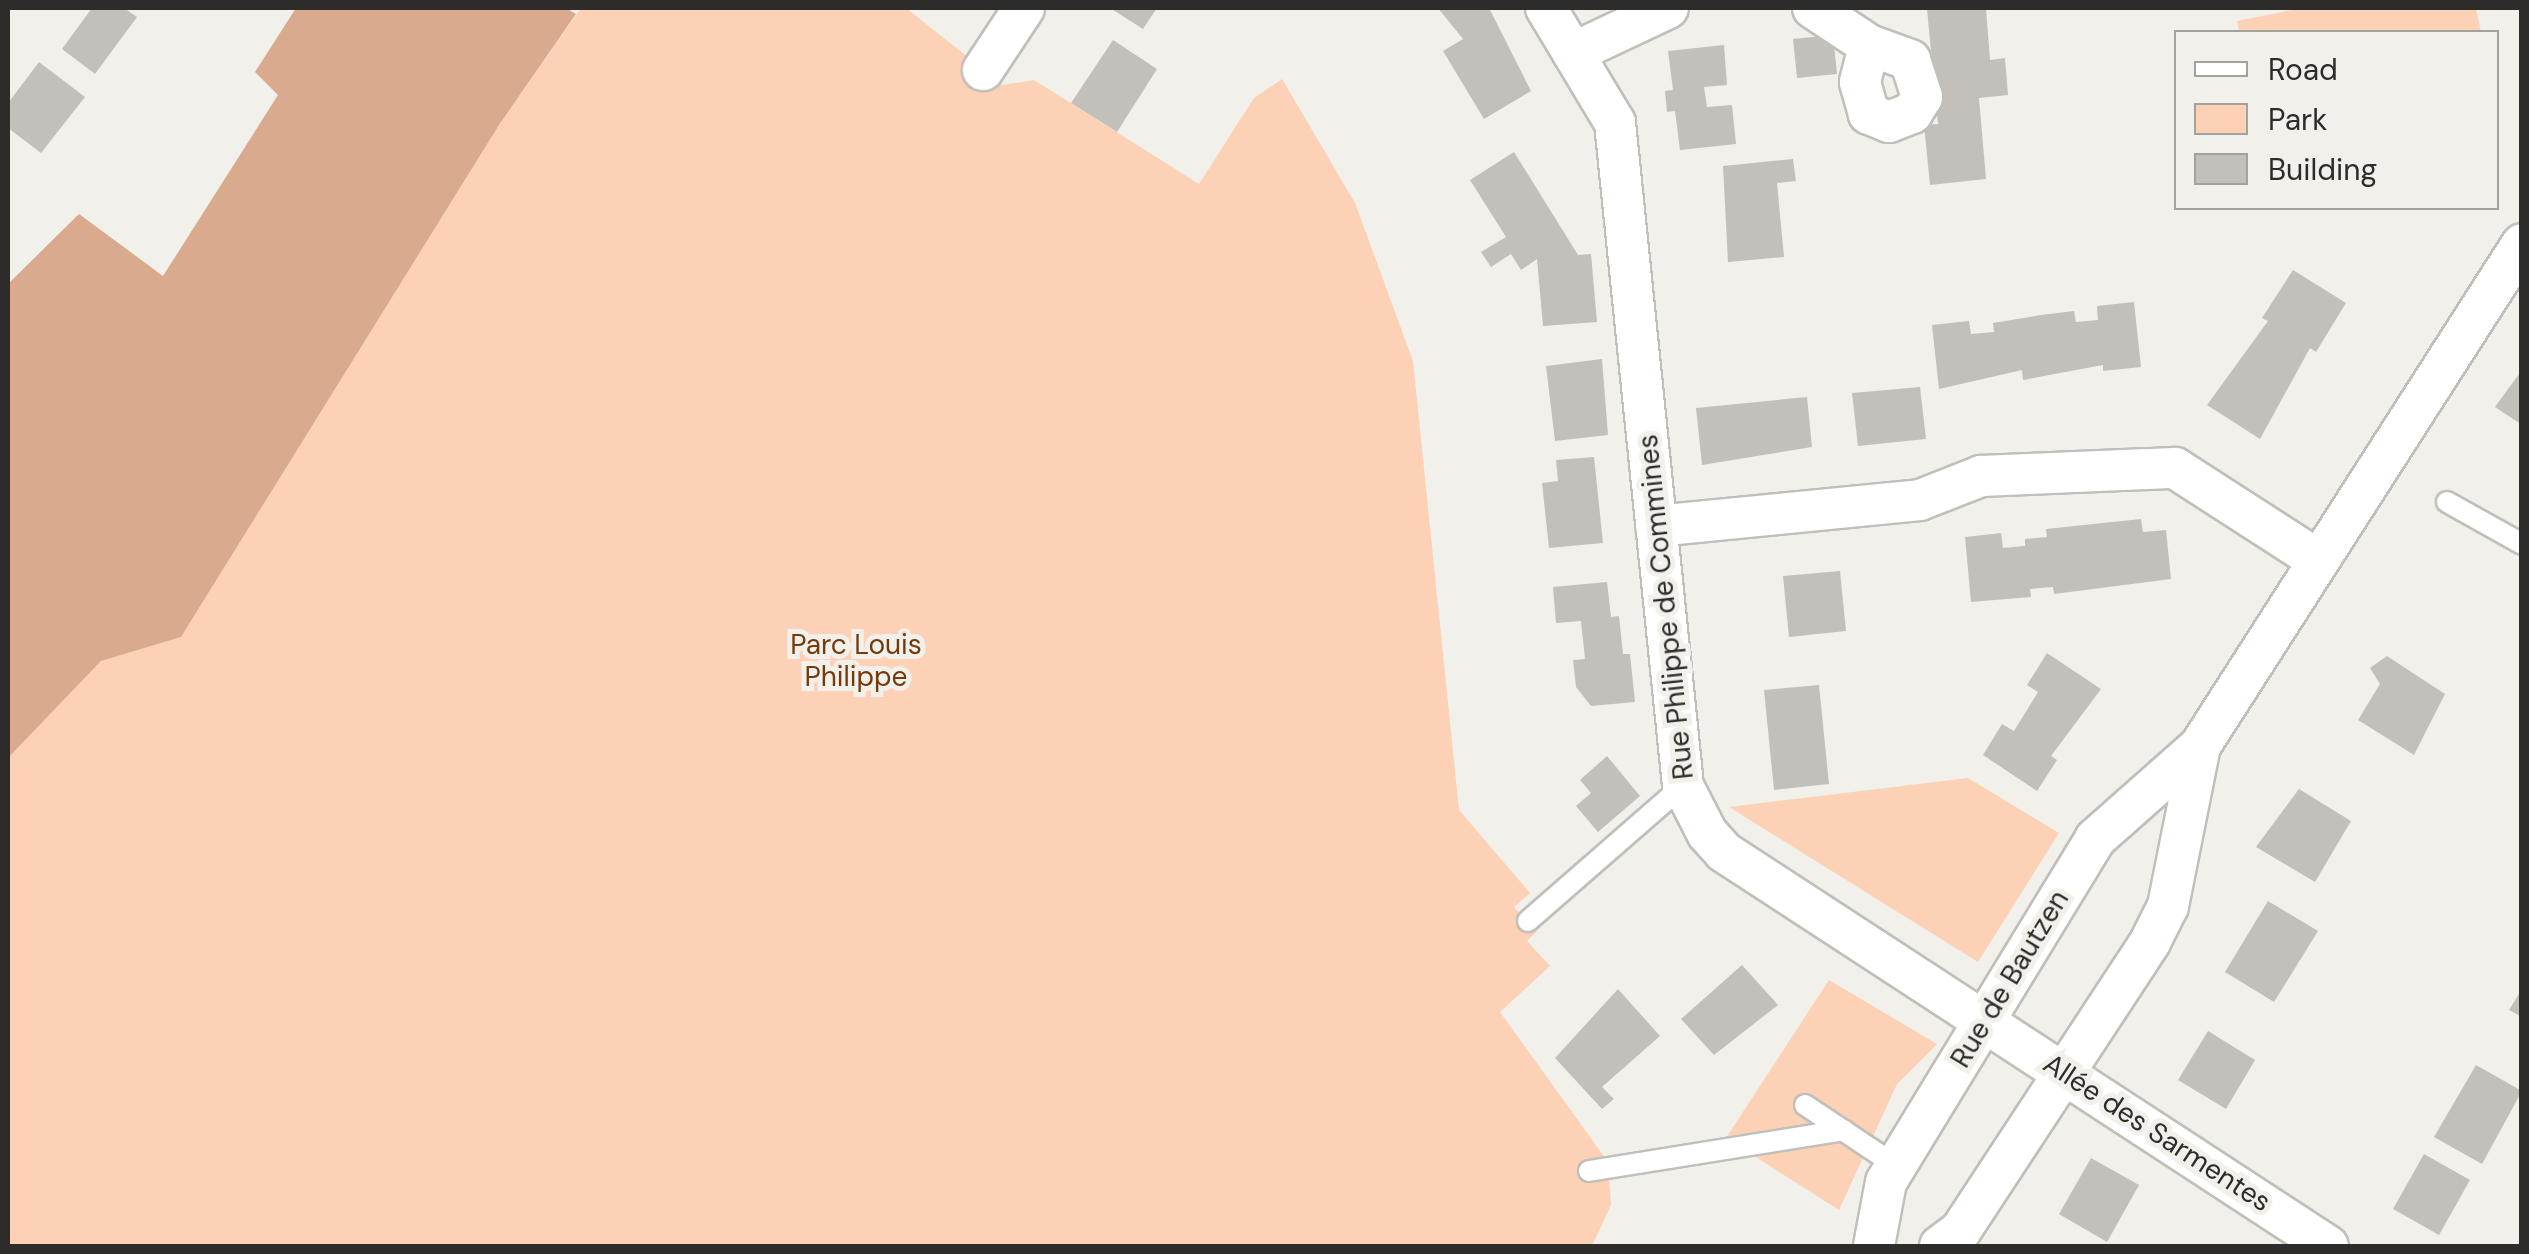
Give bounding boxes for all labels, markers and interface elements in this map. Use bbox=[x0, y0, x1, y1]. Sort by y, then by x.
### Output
legend bbox=[2174, 30, 2499, 210]
text: Road bbox=[2268, 50, 2338, 89]
text: Park bbox=[2268, 100, 2327, 139]
text: Building bbox=[2268, 150, 2377, 189]
street label: Rue Philippe de Commines bbox=[1631, 433, 1701, 781]
park label: Parc Louis Philippe bbox=[790, 628, 922, 694]
street label: Rue de Bautzen bbox=[1944, 884, 2076, 1074]
street label: Allée des Sarmentes bbox=[2037, 1047, 2277, 1219]

